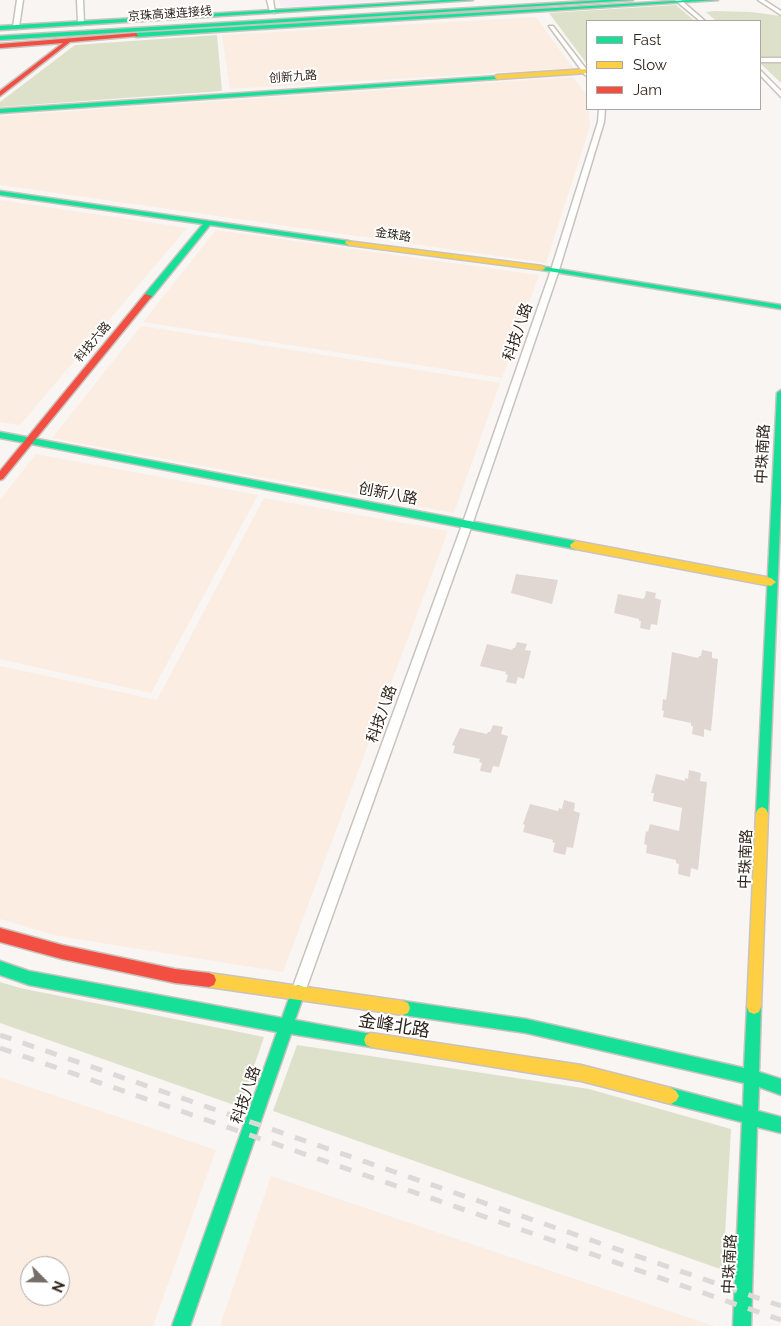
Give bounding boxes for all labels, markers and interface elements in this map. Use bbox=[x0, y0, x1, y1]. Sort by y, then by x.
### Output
street label: 京珠高速连接线 bbox=[128, 4, 212, 24]
legend bbox=[586, 20, 761, 110]
text: Fast bbox=[633, 31, 661, 49]
text: Slow bbox=[633, 56, 667, 74]
street label: 创新九路 bbox=[269, 68, 317, 86]
text: Jam bbox=[633, 81, 662, 99]
street label: 金珠路 bbox=[374, 225, 412, 245]
street label: 科技八路 bbox=[500, 301, 536, 363]
street label: 科技六路 bbox=[72, 319, 114, 365]
street label: 中珠南路 bbox=[752, 424, 774, 484]
street label: 创新八路 bbox=[357, 479, 419, 509]
street label: 科技八路 bbox=[363, 683, 401, 745]
street label: 中珠南路 bbox=[736, 829, 756, 889]
street label: 金峰北路 bbox=[357, 1010, 431, 1042]
street label: 科技八路 bbox=[228, 1064, 264, 1126]
street label: 中珠南路 bbox=[719, 1234, 741, 1294]
north arrow bbox=[20, 1256, 70, 1306]
text: N bbox=[48, 1278, 67, 1295]

